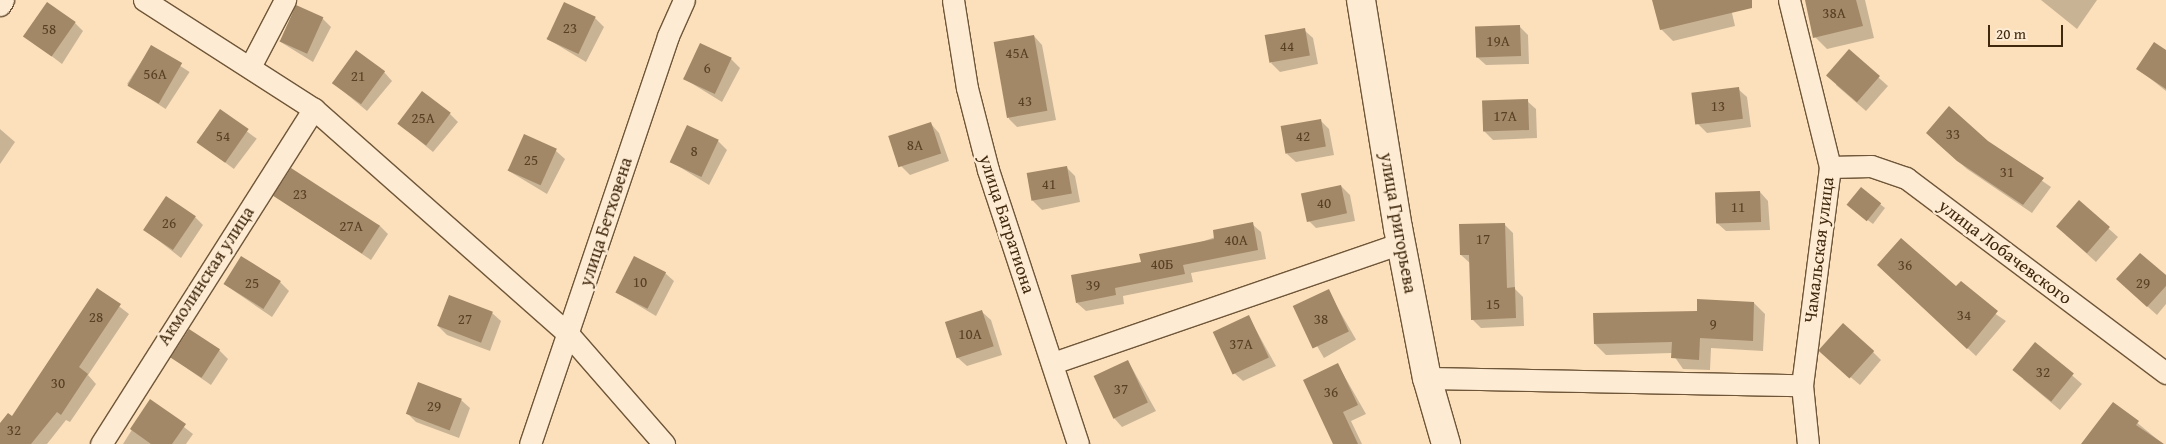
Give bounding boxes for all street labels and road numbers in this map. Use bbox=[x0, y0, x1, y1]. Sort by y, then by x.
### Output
street label: улица Григорьева bbox=[1375, 151, 1421, 295]
street label: улица Багратиона bbox=[974, 152, 1040, 296]
street label: улица Бетховена bbox=[575, 155, 637, 289]
street label: Чамальская улица bbox=[1799, 176, 1839, 324]
street label: улица Лобачевского bbox=[1934, 195, 2076, 309]
street label: Акмолинская улица bbox=[153, 203, 259, 349]

